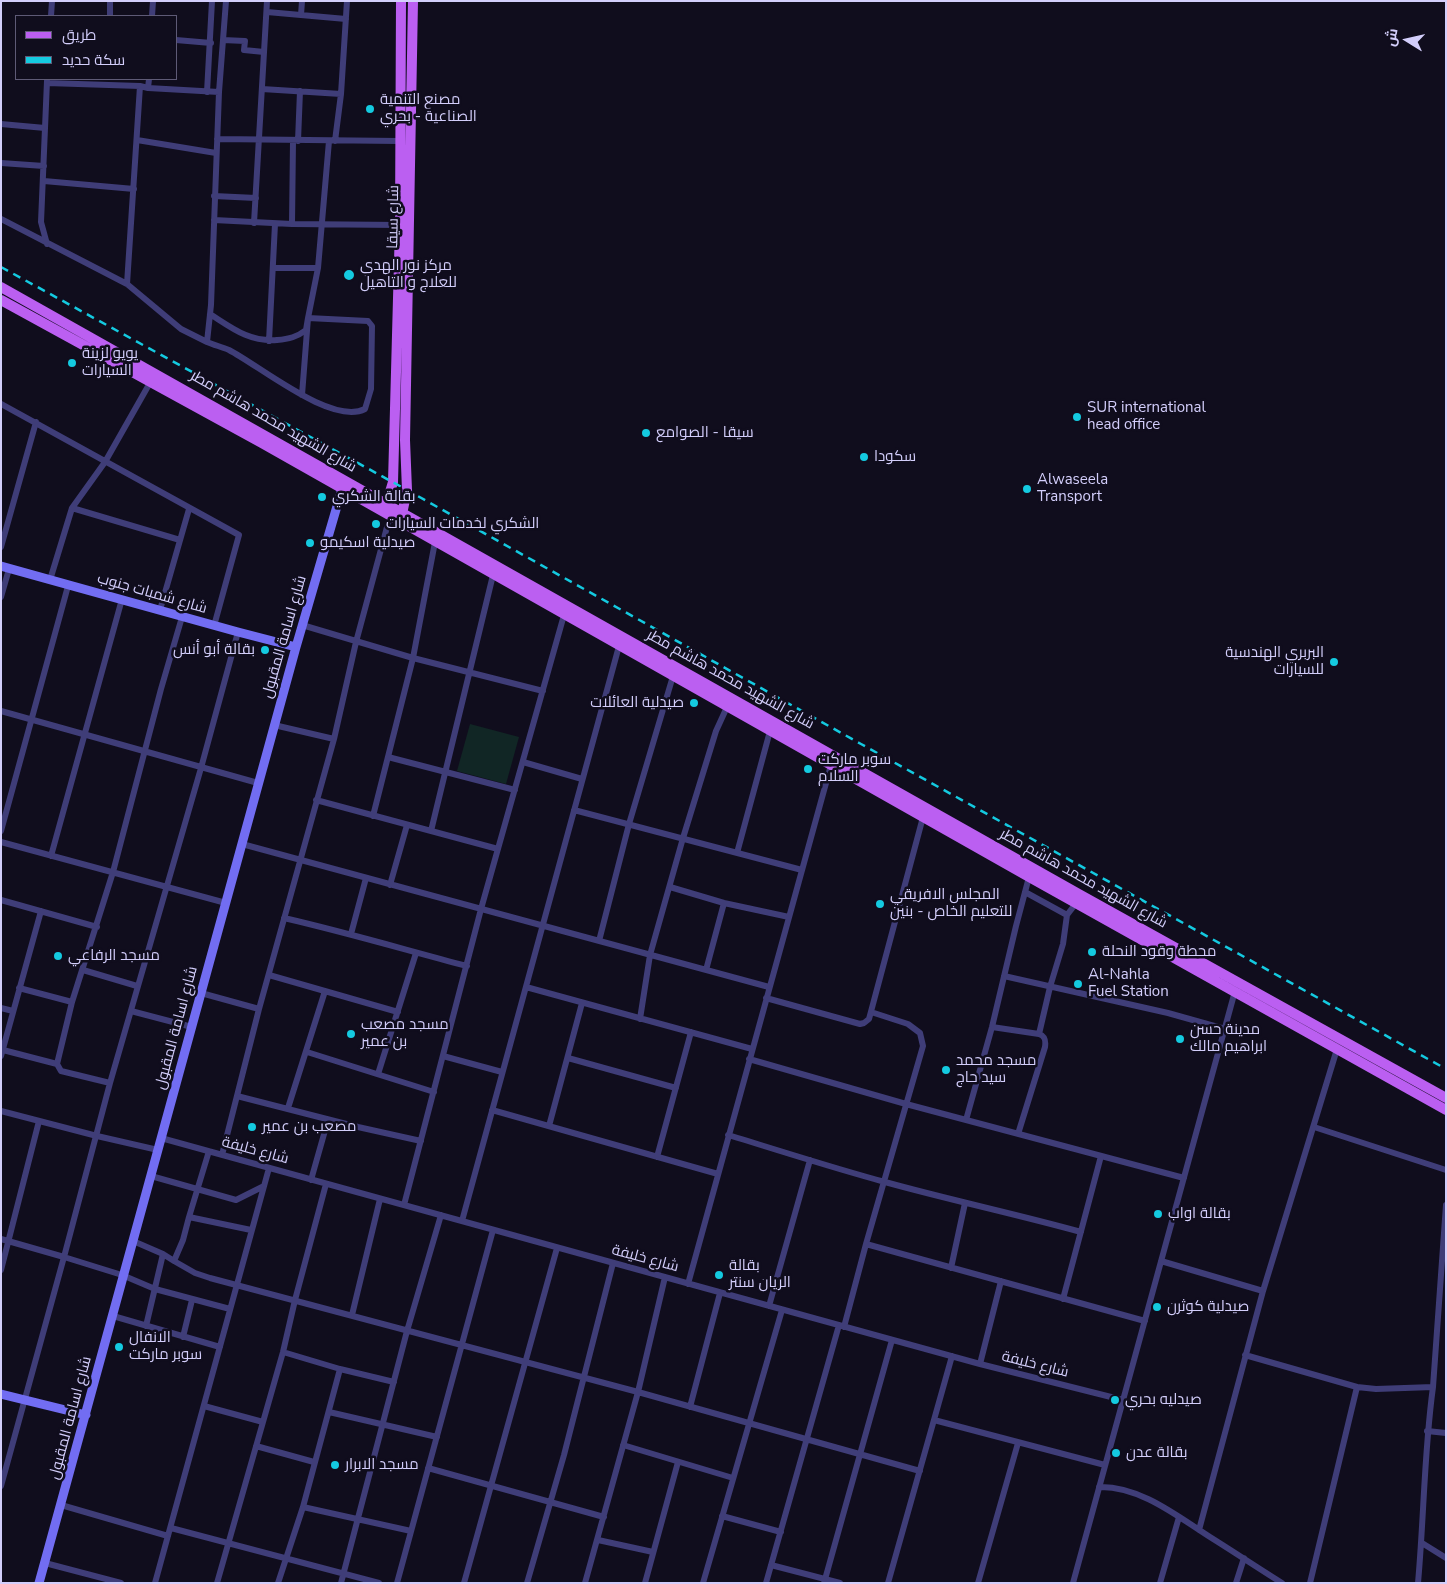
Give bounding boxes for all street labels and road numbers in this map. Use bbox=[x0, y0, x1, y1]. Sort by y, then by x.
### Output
street label: شارع سيقا bbox=[384, 185, 404, 249]
street label: شارع الشهيد محمد هاشم مطر bbox=[187, 367, 359, 477]
street label: شارع شمبات جنوب bbox=[95, 570, 209, 618]
street label: شارع اسامة المقبول bbox=[259, 574, 311, 700]
street label: شارع الشهيد محمد هاشم مطر bbox=[643, 626, 817, 734]
street label: شارع الشهيد محمد هاشم مطر bbox=[996, 825, 1170, 933]
street label: شارع اسامة المقبول bbox=[152, 964, 202, 1092]
street label: شارع خليفة bbox=[220, 1133, 290, 1169]
street label: شارع خليفة bbox=[610, 1241, 680, 1277]
street label: شارع خليفة bbox=[1000, 1348, 1070, 1382]
street label: شارع اسامة المقبول bbox=[46, 1354, 96, 1482]

